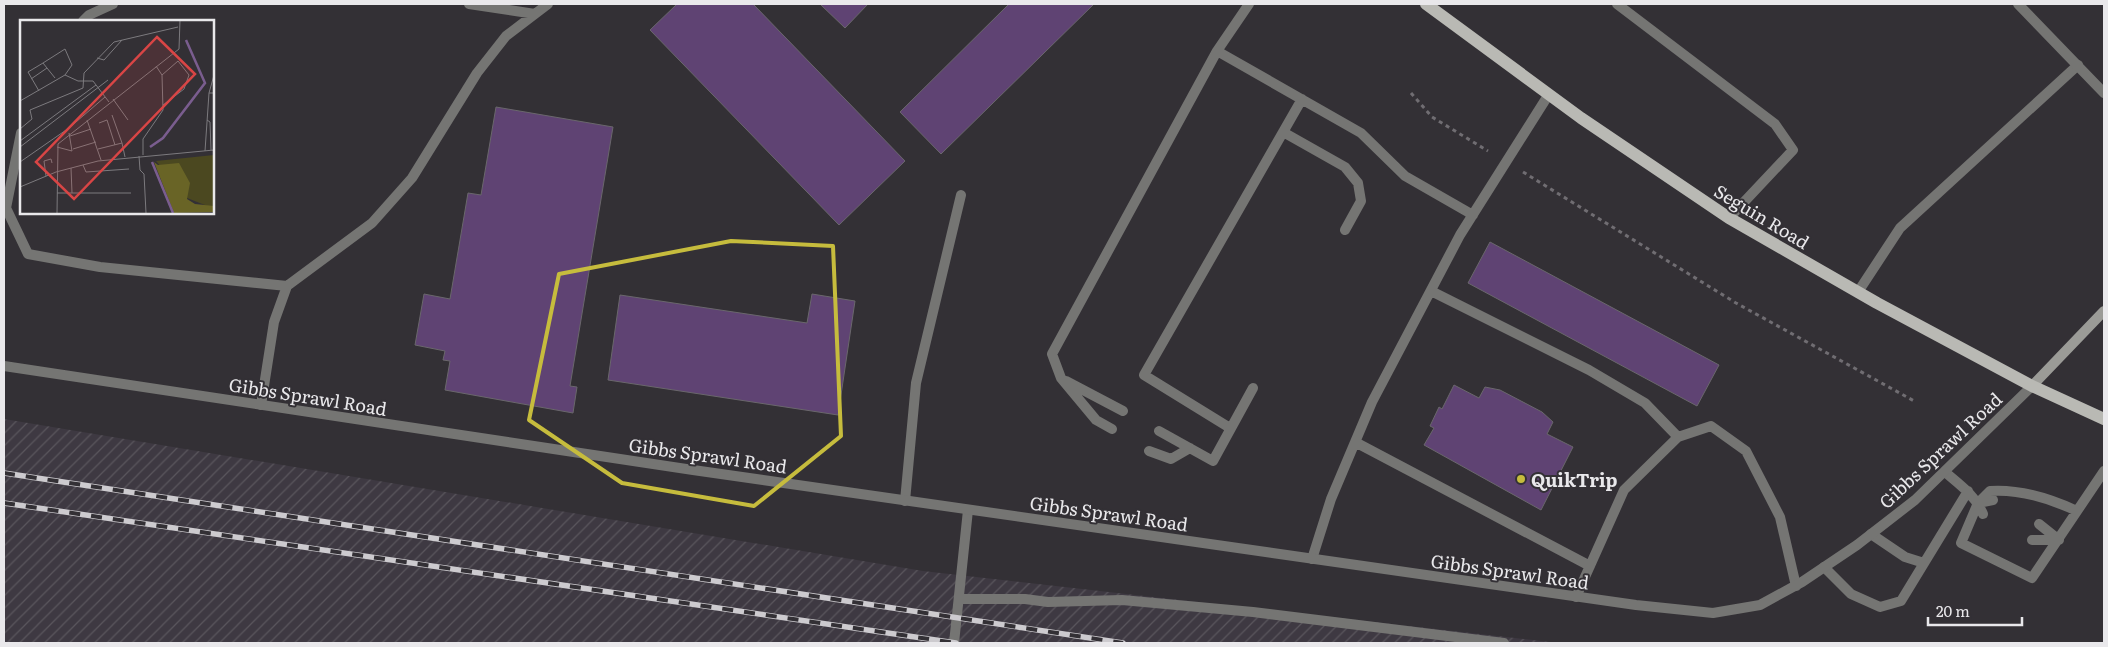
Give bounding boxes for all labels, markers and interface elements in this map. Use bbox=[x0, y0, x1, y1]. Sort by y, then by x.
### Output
inset map bbox=[20, 20, 214, 214]
street label: Seguin Road bbox=[1709, 177, 1815, 255]
street label: Gibbs Sprawl Road bbox=[227, 370, 389, 422]
street label: Gibbs Sprawl Road bbox=[1872, 386, 2008, 514]
street label: Gibbs Sprawl Road bbox=[627, 431, 789, 479]
place label: QuikTrip bbox=[1531, 466, 1618, 493]
marker: QuikTrip bbox=[1515, 473, 1527, 485]
street label: Gibbs Sprawl Road bbox=[1028, 489, 1190, 537]
street label: Gibbs Sprawl Road bbox=[1429, 547, 1591, 595]
scale bar bbox=[1928, 594, 2022, 626]
text: 20 m bbox=[1936, 599, 1970, 622]

